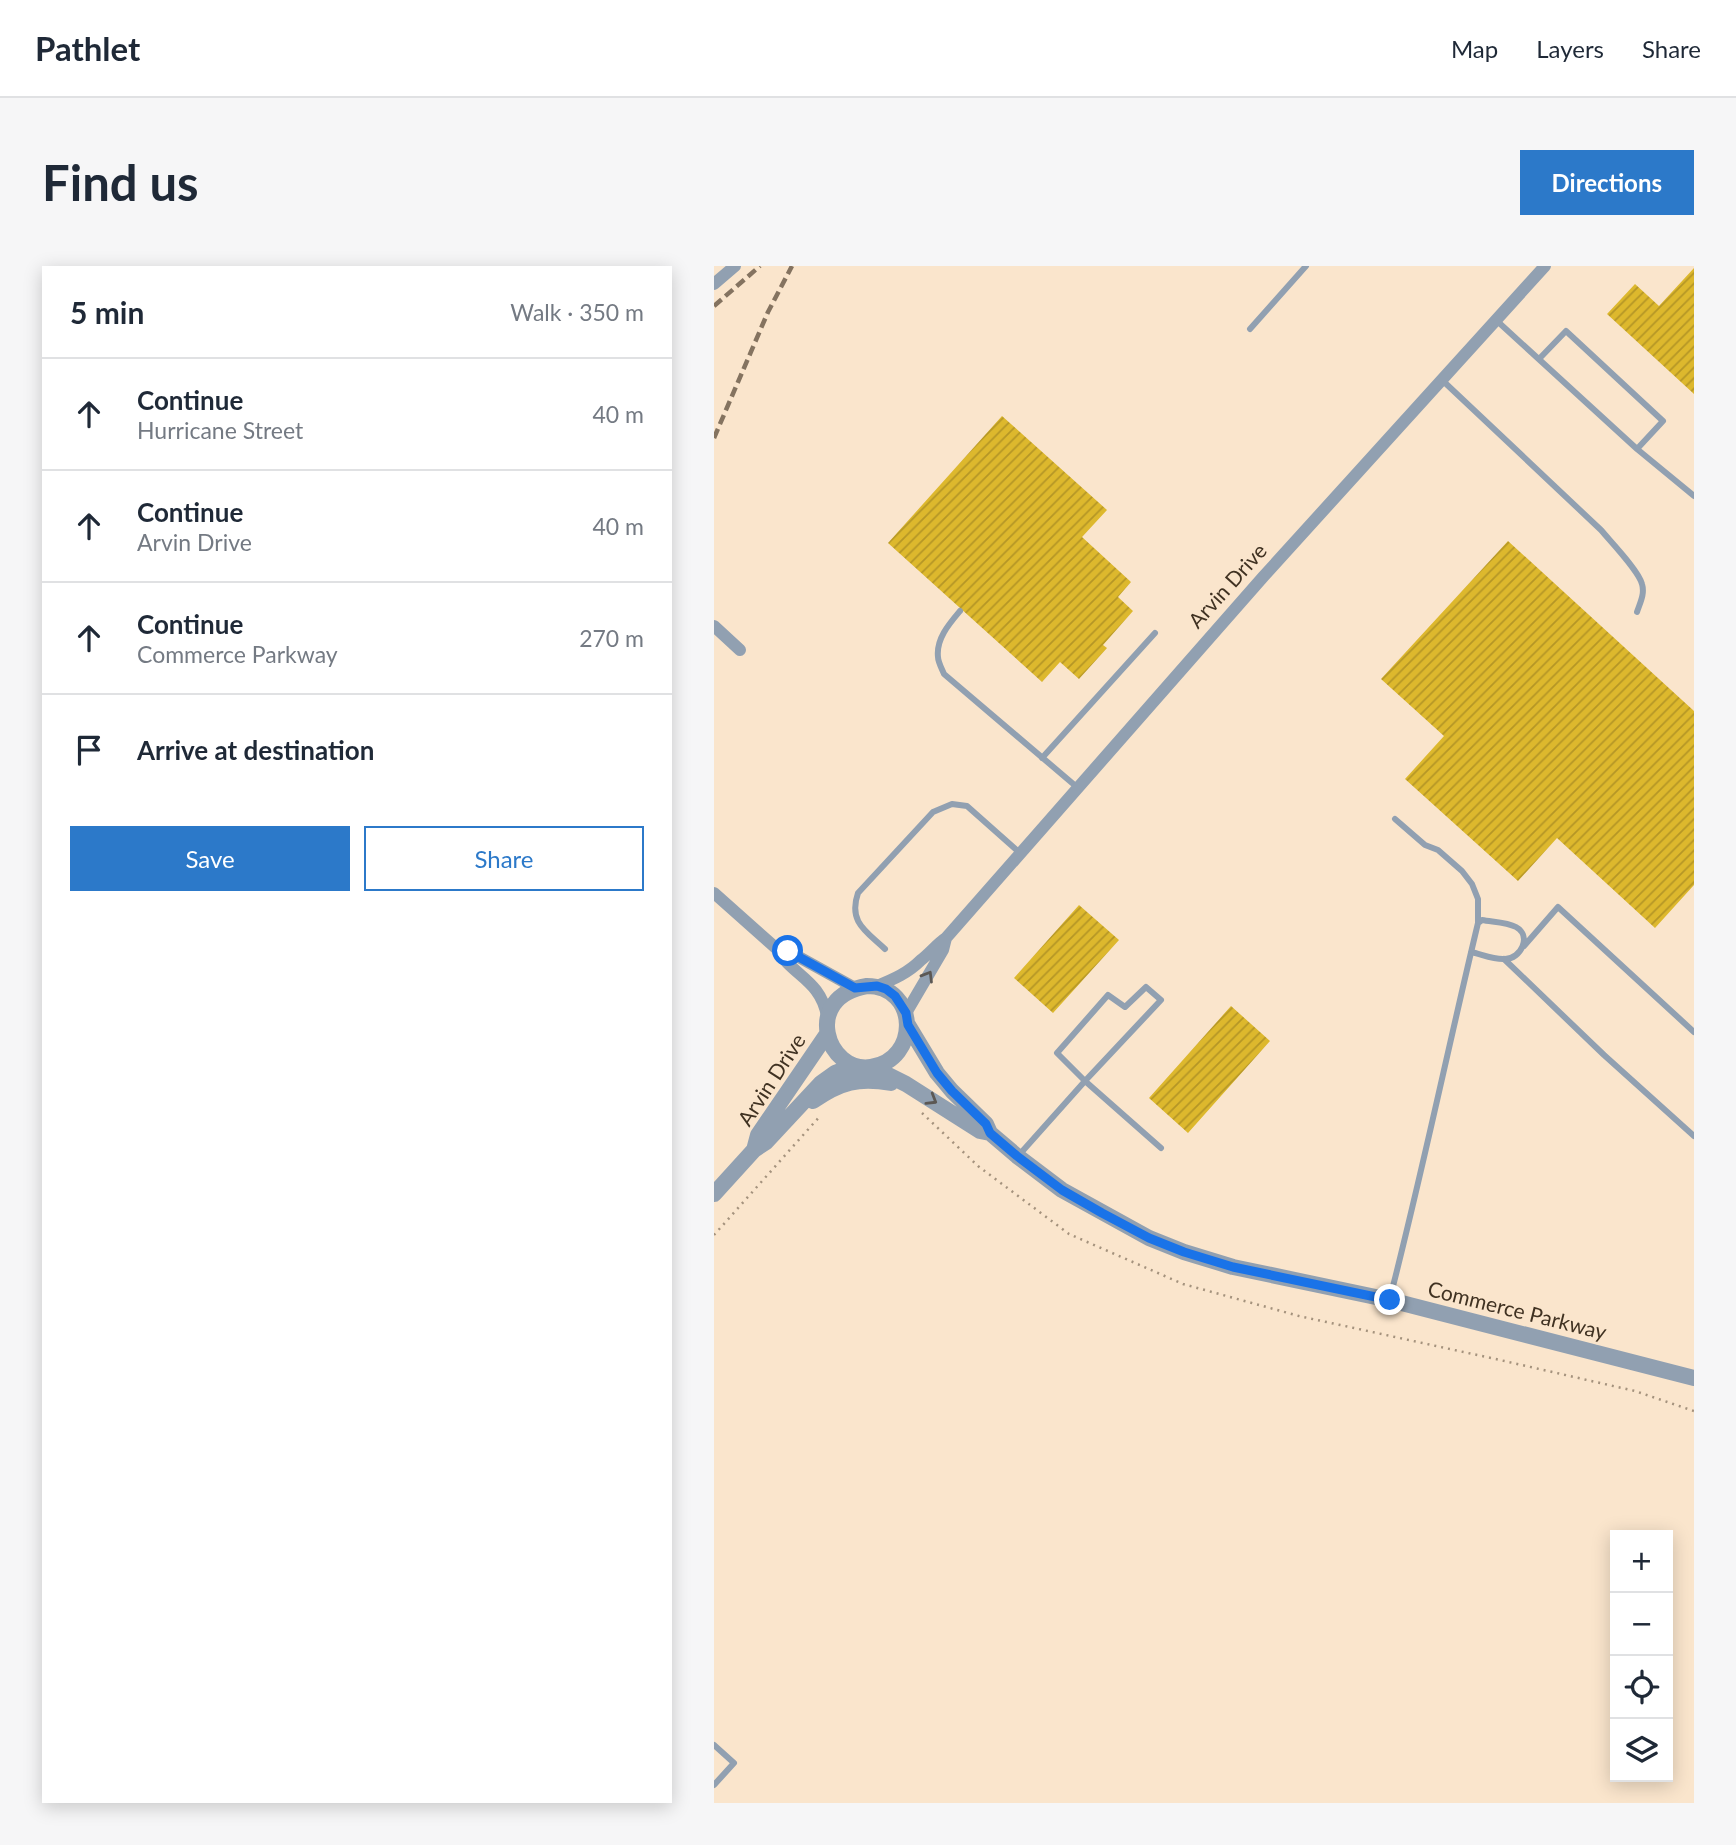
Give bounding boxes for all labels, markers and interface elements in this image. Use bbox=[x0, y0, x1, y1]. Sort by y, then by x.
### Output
text: Pathlet bbox=[35, 28, 140, 68]
text: Map bbox=[1451, 34, 1498, 63]
text: Layers bbox=[1536, 34, 1604, 63]
text: Share bbox=[1642, 34, 1701, 63]
button: Directions bbox=[1520, 150, 1694, 215]
text: Find us bbox=[42, 153, 199, 211]
text: 5 min bbox=[70, 294, 144, 330]
text: Walk · 350 m bbox=[510, 298, 644, 326]
text: Continue bbox=[137, 384, 243, 416]
icon: ahead bbox=[70, 395, 108, 433]
text: 40 m bbox=[593, 400, 644, 428]
text: Hurricane Street bbox=[137, 416, 303, 444]
text: Continue bbox=[137, 496, 243, 528]
icon: ahead bbox=[70, 507, 108, 545]
text: 40 m bbox=[593, 512, 644, 540]
text: Arvin Drive bbox=[137, 528, 252, 556]
street label: Arvin Drive bbox=[1183, 538, 1271, 632]
text: Continue bbox=[137, 608, 243, 640]
icon: ahead bbox=[70, 619, 108, 657]
text: 270 m bbox=[579, 624, 644, 652]
text: Commerce Parkway bbox=[137, 640, 338, 668]
icon: arrive bbox=[70, 731, 108, 769]
text: Arrive at destination bbox=[137, 734, 374, 766]
button: Save bbox=[70, 826, 350, 891]
button: Share bbox=[364, 826, 644, 891]
route start bbox=[772, 935, 803, 966]
one-way arrow bbox=[920, 971, 933, 984]
street label: Arvin Drive bbox=[732, 1028, 810, 1130]
one-way arrow bbox=[924, 1092, 937, 1105]
street label: Commerce Parkway bbox=[1425, 1275, 1609, 1344]
route end bbox=[1374, 1284, 1405, 1315]
map controls bbox=[1610, 1530, 1673, 1782]
button: + bbox=[1610, 1530, 1673, 1593]
button: − bbox=[1610, 1593, 1673, 1656]
button: locate bbox=[1610, 1656, 1673, 1719]
button: layers bbox=[1610, 1719, 1673, 1782]

